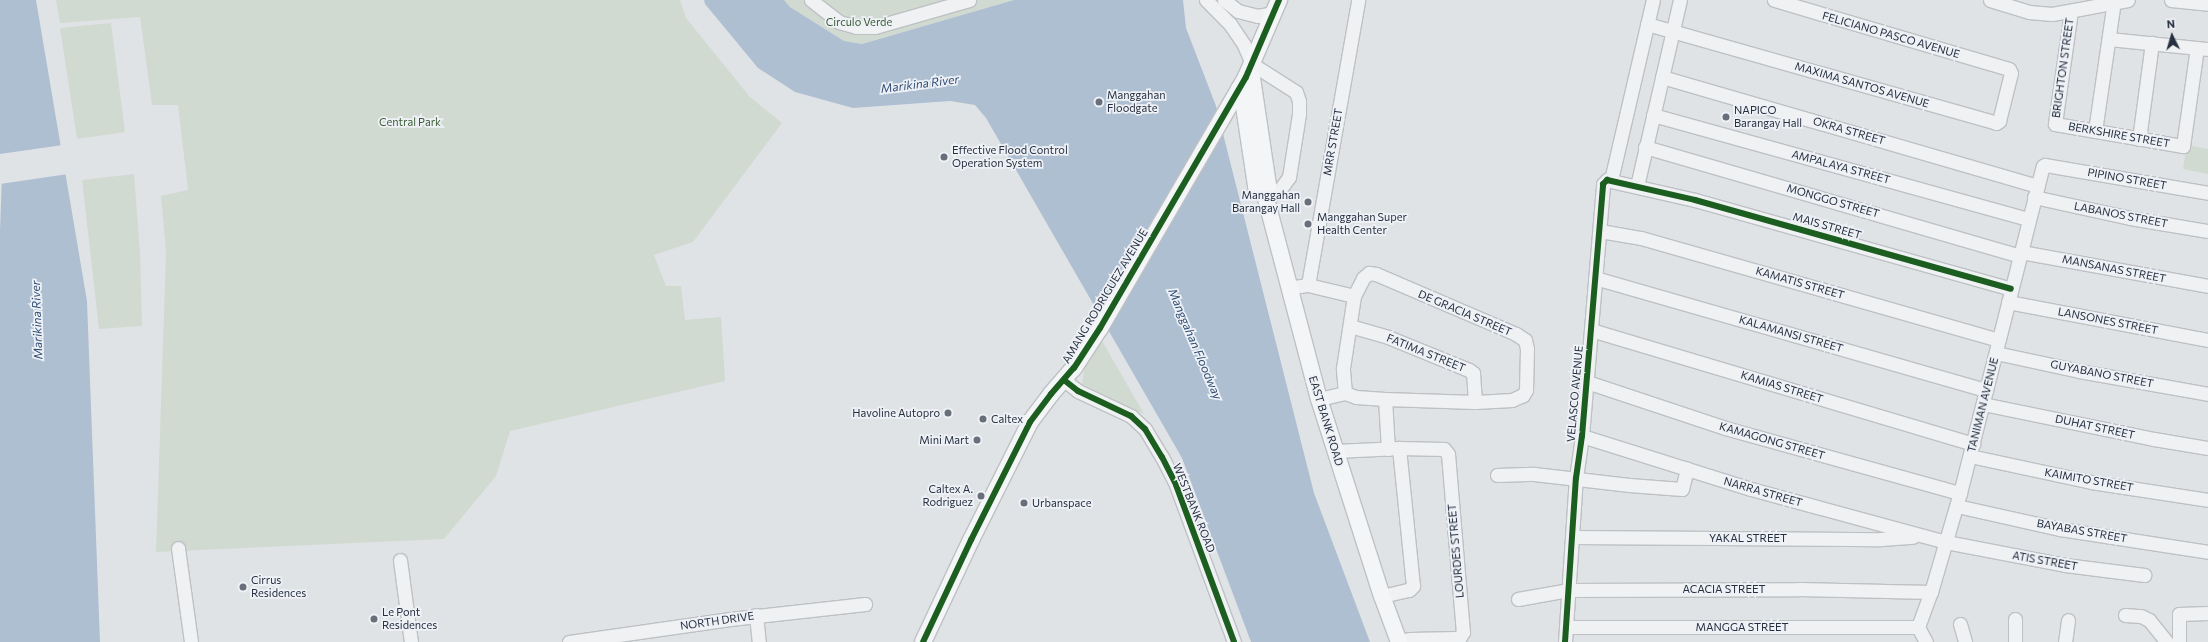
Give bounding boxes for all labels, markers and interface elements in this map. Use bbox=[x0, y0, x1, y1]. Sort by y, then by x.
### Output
street label: FELICIANO PASCO AVENUE bbox=[1821, 9, 1961, 61]
park label: Circulo Verde bbox=[826, 15, 892, 29]
north arrow bbox=[2152, 16, 2192, 56]
street label: BRIGHTON STREET bbox=[2049, 17, 2077, 119]
text: N bbox=[2166, 17, 2176, 30]
street label: MAXIMA SANTOS AVENUE bbox=[1793, 59, 1931, 111]
water label: Marikina River bbox=[880, 72, 960, 96]
place label: Manggahan Floodgate bbox=[1107, 89, 1165, 115]
marker: Manggahan Floodgate bbox=[1094, 97, 1104, 107]
place label: NAPICO Barangay Hall bbox=[1734, 104, 1802, 130]
street label: MRR STREET bbox=[1321, 107, 1345, 177]
marker: NAPICO Barangay Hall bbox=[1721, 112, 1731, 122]
street label: OKRA STREET bbox=[1811, 114, 1887, 148]
park label: Central Park bbox=[379, 115, 441, 129]
street label: BERKSHIRE STREET bbox=[2067, 120, 2171, 150]
place label: Effective Flood Control Operation System bbox=[952, 144, 1068, 170]
street label: AMPALAYA STREET bbox=[1790, 147, 1892, 187]
marker: Effective Flood Control Operation System bbox=[939, 152, 949, 162]
street label: PIPINO STREET bbox=[2086, 166, 2168, 192]
street label: MONGGO STREET bbox=[1785, 181, 1881, 221]
place label: Manggahan Barangay Hall bbox=[1232, 189, 1300, 215]
marker: Manggahan Barangay Hall bbox=[1303, 197, 1313, 207]
street label: LABANOS STREET bbox=[2073, 199, 2169, 231]
street label: MAIS STREET bbox=[1791, 210, 1863, 242]
place label: Manggahan Super Health Center bbox=[1317, 211, 1407, 237]
marker: Manggahan Super Health Center bbox=[1302, 218, 1314, 230]
street label: AMANG RODRIGUEZ AVENUE bbox=[1059, 226, 1151, 366]
street label: MANSANAS STREET bbox=[2061, 252, 2167, 286]
street label: KAMATIS STREET bbox=[1754, 264, 1846, 302]
water label: Marikina River bbox=[28, 280, 46, 360]
water label: Manggahan Floodway bbox=[1165, 286, 1225, 402]
street label: DE GRACIA STREET bbox=[1416, 287, 1514, 339]
street label: LANSONES STREET bbox=[2057, 305, 2159, 337]
street label: KALAMANSI STREET bbox=[1737, 313, 1845, 355]
street label: FATIMA STREET bbox=[1385, 331, 1467, 375]
street label: VELASCO AVENUE bbox=[1564, 345, 1586, 443]
street label: TANIMAN AVENUE bbox=[1965, 356, 2001, 454]
street label: GUYABANO STREET bbox=[2049, 358, 2155, 390]
street label: KAMIAS STREET bbox=[1739, 368, 1825, 406]
street label: EAST BANK ROAD bbox=[1306, 374, 1346, 468]
place label: Havoline Autopro bbox=[852, 406, 940, 420]
marker: Havoline Autopro bbox=[943, 408, 953, 418]
place label: Caltex bbox=[991, 412, 1023, 426]
street label: DUHAT STREET bbox=[2054, 412, 2136, 442]
marker: Caltex bbox=[978, 414, 988, 424]
street label: KAMAGONG STREET bbox=[1718, 420, 1826, 462]
place label: Mini Mart bbox=[919, 433, 969, 447]
marker: Mini Mart bbox=[972, 435, 982, 445]
street label: WESTBANK ROAD bbox=[1170, 461, 1218, 555]
street label: KAIMITO STREET bbox=[2043, 466, 2135, 494]
street label: NARRA STREET bbox=[1722, 474, 1804, 510]
place label: Caltex A. Rodriguez bbox=[922, 483, 973, 509]
marker: Caltex A. Rodriguez bbox=[976, 491, 986, 501]
place label: Urbanspace bbox=[1032, 496, 1091, 510]
marker: Urbanspace bbox=[1019, 498, 1029, 508]
street label: LOURDES STREET bbox=[1445, 503, 1467, 599]
street label: BAYABAS STREET bbox=[2036, 517, 2128, 545]
street label: YAKAL STREET bbox=[1709, 531, 1787, 545]
street label: ATIS STREET bbox=[2011, 549, 2079, 573]
place label: Cirrus Residences bbox=[251, 574, 306, 600]
marker: Cirrus Residences bbox=[238, 582, 248, 592]
street label: ACACIA STREET bbox=[1682, 582, 1766, 596]
place label: Le Pont Residences bbox=[382, 606, 437, 632]
street label: NORTH DRIVE bbox=[679, 609, 755, 633]
marker: Le Pont Residences bbox=[369, 614, 379, 624]
street label: MANGGA STREET bbox=[1695, 620, 1789, 634]

